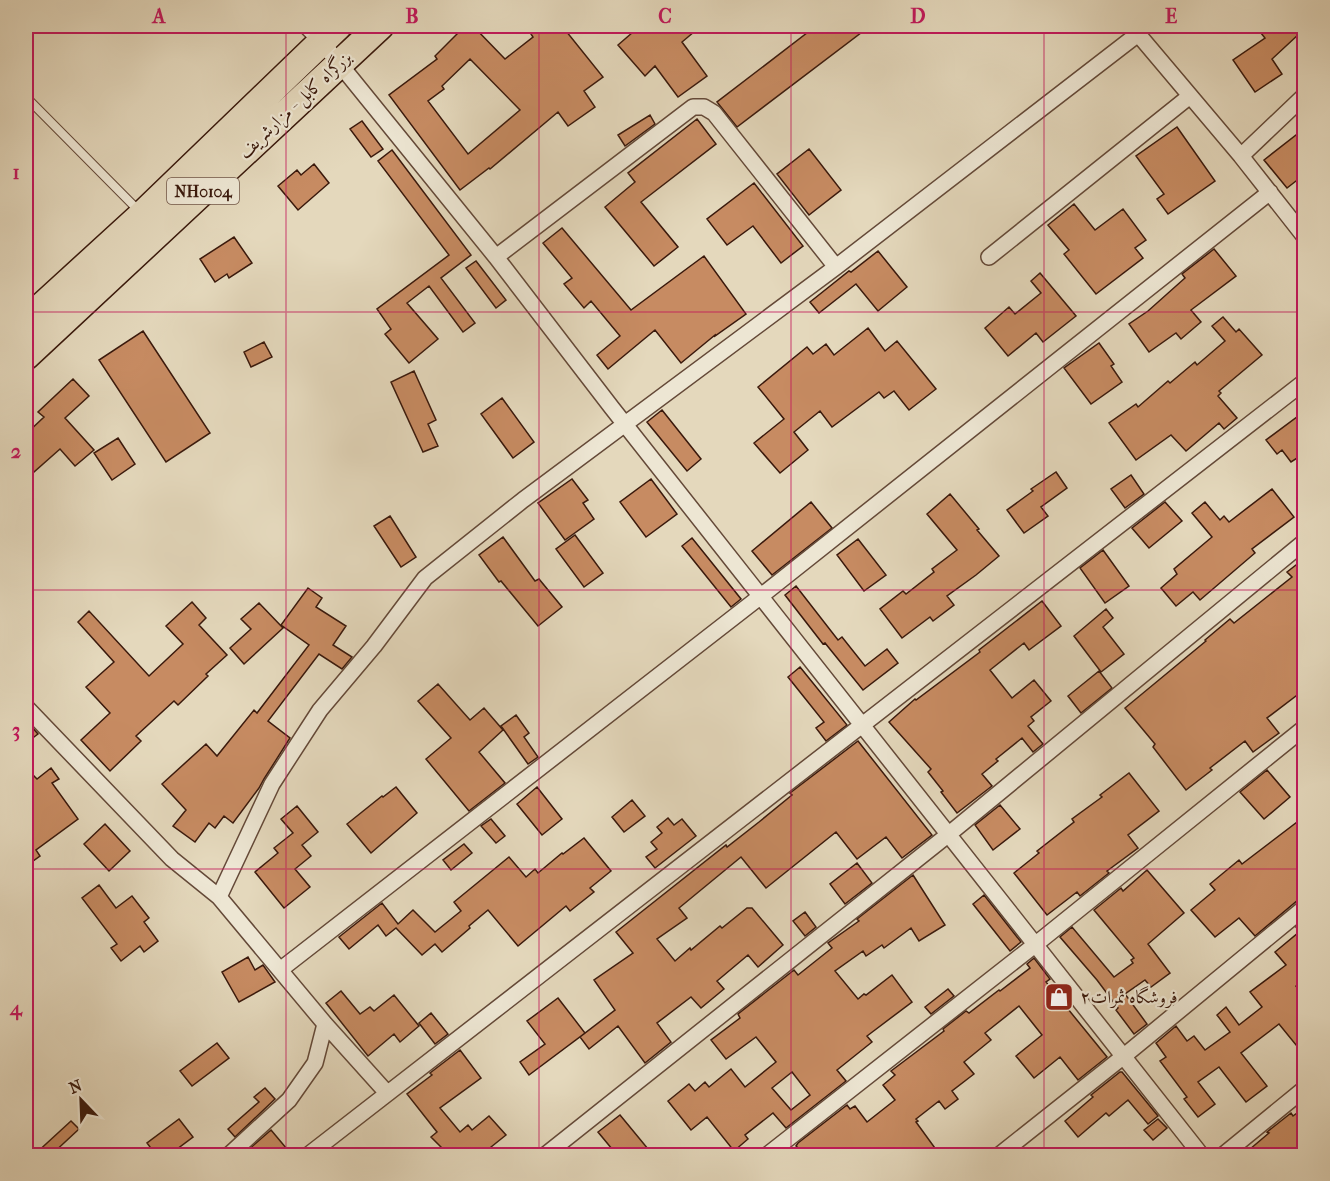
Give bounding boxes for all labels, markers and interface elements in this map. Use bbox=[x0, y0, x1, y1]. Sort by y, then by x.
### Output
text: A bbox=[151, 5, 167, 28]
text: B bbox=[405, 5, 419, 28]
text: C bbox=[658, 5, 672, 28]
text: D bbox=[910, 5, 926, 28]
text: E bbox=[1165, 5, 1177, 28]
street label: بزرگراه کابل - مزارشریف bbox=[233, 46, 357, 164]
text: 1 bbox=[12, 161, 20, 184]
road number: NH0104 bbox=[167, 178, 239, 204]
text: 2 bbox=[11, 440, 21, 463]
text: 3 bbox=[12, 719, 20, 742]
shop icon: فروشگاه ثمرات٢ bbox=[1043, 981, 1075, 1013]
place label: فروشگاه ثمرات٢ bbox=[1080, 985, 1177, 1009]
text: 4 bbox=[9, 997, 23, 1021]
north arrow bbox=[51, 1070, 111, 1130]
text: N bbox=[66, 1075, 85, 1098]

